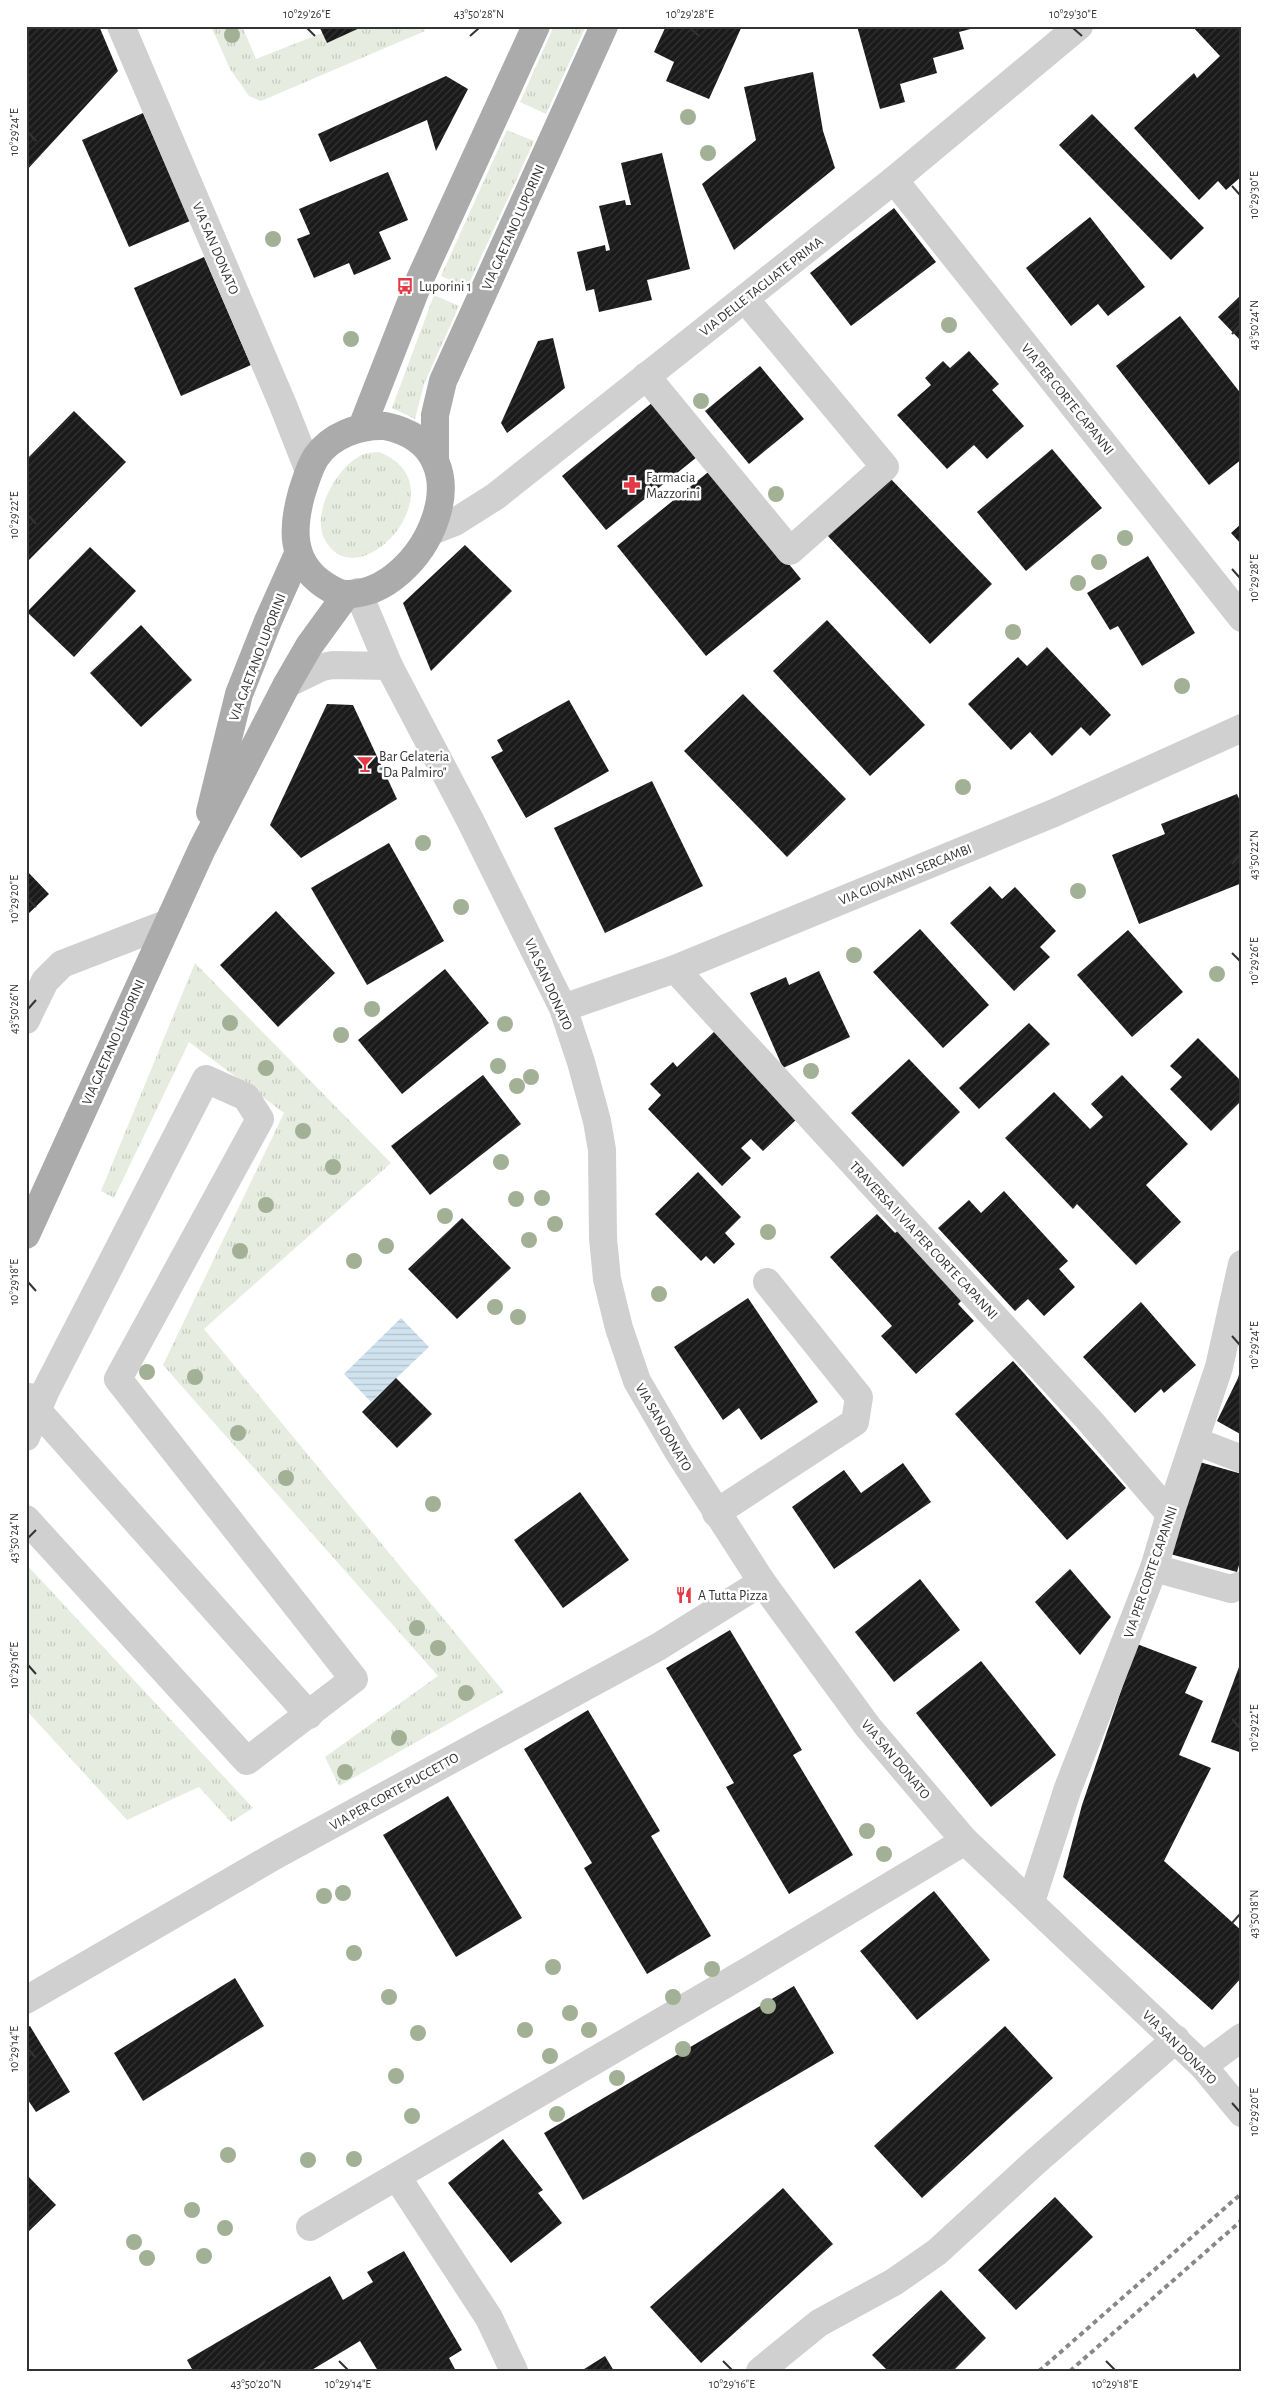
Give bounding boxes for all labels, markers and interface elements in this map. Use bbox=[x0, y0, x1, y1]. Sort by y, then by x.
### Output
text: 10°29'26"E bbox=[283, 8, 331, 20]
text: 43°50'28"N bbox=[454, 8, 504, 20]
text: 10°29'28"E bbox=[666, 8, 714, 20]
text: 10°29'30"E bbox=[1049, 8, 1097, 20]
text: 10°29'24"E bbox=[8, 108, 20, 156]
street label: VIA GAETANO LUPORINI bbox=[480, 163, 548, 292]
text: 10°29'30"E bbox=[1248, 171, 1260, 219]
street label: VIA SAN DONATO bbox=[189, 200, 241, 297]
street label: VIA DELLE TAGLIATE PRIMA bbox=[698, 235, 826, 339]
bus stop icon: Luporini 1 bbox=[395, 276, 415, 296]
place label: Luporini 1 bbox=[419, 280, 471, 294]
text: 43°50'24"N bbox=[1248, 300, 1260, 350]
street label: VIA PER CORTE CAPANNI bbox=[1018, 341, 1116, 458]
place label: Farmacia Mazzorini bbox=[646, 471, 700, 501]
pharmacy icon: Farmacia Mazzorini bbox=[622, 475, 642, 495]
text: 10°29'22"E bbox=[8, 491, 20, 539]
text: 10°29'28"E bbox=[1248, 554, 1260, 602]
street label: VIA GAETANO LUPORINI bbox=[227, 592, 289, 723]
place label: Bar Gelateria "Da Palmiro" bbox=[379, 750, 450, 780]
bar icon: Bar Gelateria "Da Palmiro" bbox=[355, 754, 375, 774]
text: 43°50'22"N bbox=[1248, 830, 1260, 880]
street label: VIA GIOVANNI SERCAMBI bbox=[837, 842, 974, 908]
text: 10°29'20"E bbox=[8, 875, 20, 923]
street label: VIA SAN DONATO bbox=[522, 937, 575, 1032]
text: 10°29'26"E bbox=[1248, 937, 1260, 985]
street label: VIA GAETANO LUPORINI bbox=[80, 978, 148, 1107]
text: 43°50'26"N bbox=[8, 984, 20, 1034]
street label: TRAVERSA II VIA PER CORTE CAPANNI bbox=[847, 1159, 1000, 1322]
text: 10°29'18"E bbox=[8, 1259, 20, 1305]
text: 10°29'24"E bbox=[1248, 1321, 1260, 1369]
street label: VIA SAN DONATO bbox=[632, 1381, 694, 1474]
street label: VIA PER CORTE CAPANNI bbox=[1122, 1505, 1180, 1640]
text: 43°50'24"N bbox=[8, 1513, 20, 1563]
restaurant icon: A Tutta Pizza bbox=[674, 1585, 694, 1605]
place label: A Tutta Pizza bbox=[698, 1589, 768, 1603]
text: 10°29'16"E bbox=[8, 1642, 20, 1688]
text: 10°29'22"E bbox=[1248, 1704, 1260, 1752]
street label: VIA SAN DONATO bbox=[858, 1717, 932, 1802]
street label: VIA PER CORTE PUCCETTO bbox=[328, 1751, 461, 1833]
text: 43°50'18"N bbox=[1248, 1890, 1260, 1938]
street label: VIA SAN DONATO bbox=[1139, 2008, 1219, 2088]
text: 10°29'14"E bbox=[8, 2026, 20, 2072]
text: 10°29'20"E bbox=[1248, 2088, 1260, 2136]
text: 43°50'20"N bbox=[231, 2378, 281, 2390]
text: 10°29'14"E bbox=[325, 2378, 371, 2390]
text: 10°29'16"E bbox=[709, 2378, 755, 2390]
text: 10°29'18"E bbox=[1092, 2378, 1138, 2390]

